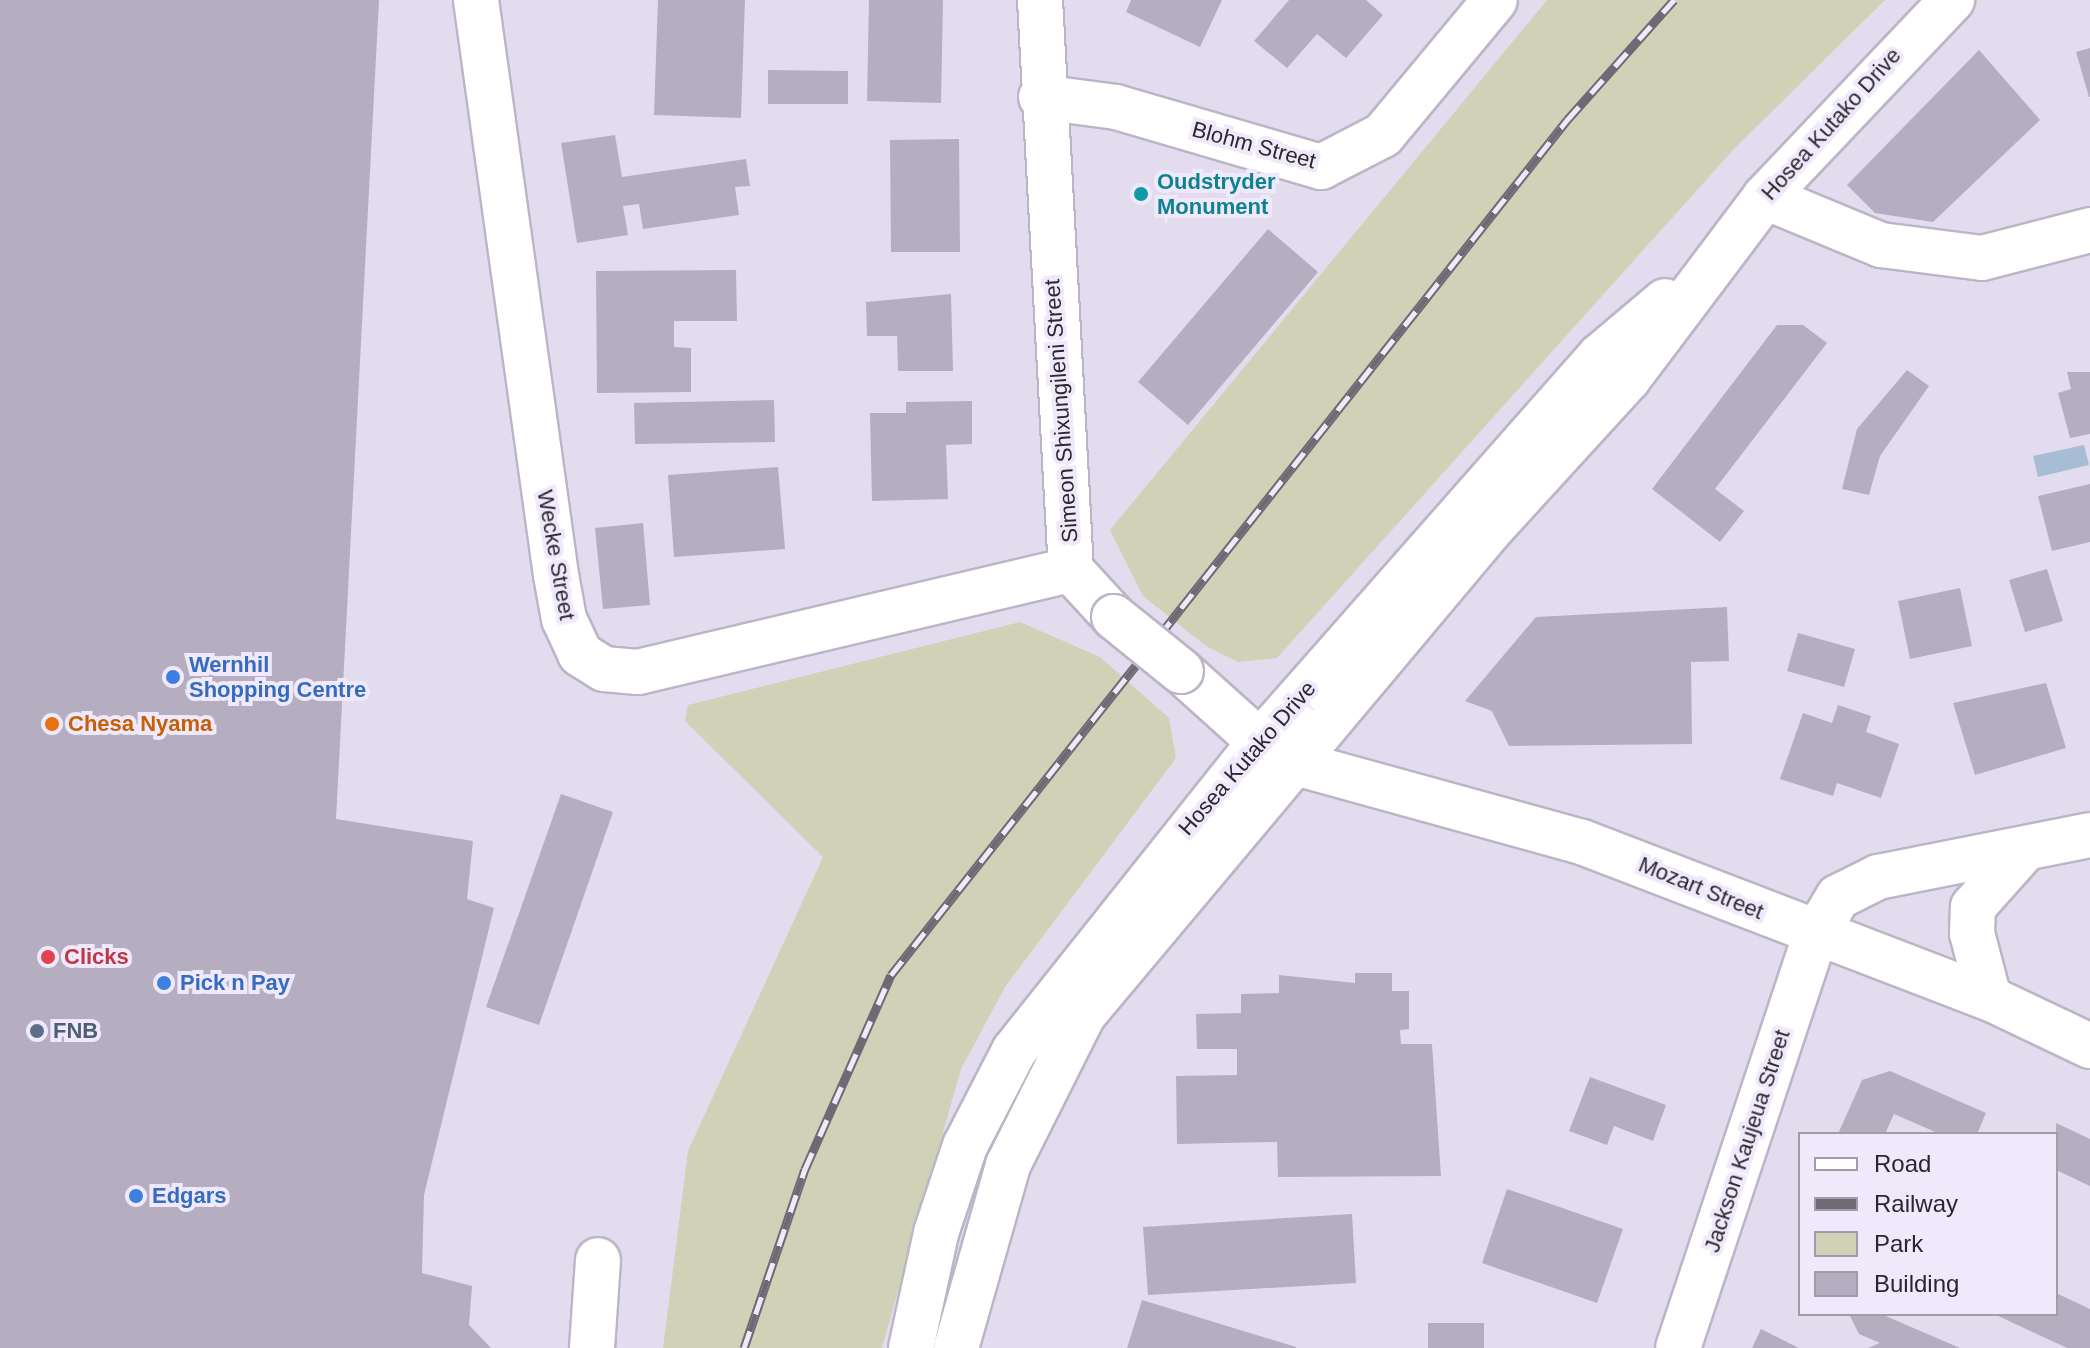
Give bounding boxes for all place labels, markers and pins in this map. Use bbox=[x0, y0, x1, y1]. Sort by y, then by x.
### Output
place label: Oudstryder Monument bbox=[1157, 168, 1276, 220]
marker: Oudstryder Monument bbox=[1132, 185, 1150, 203]
place label: Wernhil Shopping Centre bbox=[189, 651, 366, 702]
marker: Wernhil Shopping Centre bbox=[164, 668, 182, 686]
place label: Chesa Nyama bbox=[68, 711, 212, 737]
marker: Chesa Nyama bbox=[43, 715, 61, 733]
place label: Clicks bbox=[64, 944, 129, 970]
marker: Clicks bbox=[39, 948, 57, 966]
place label: Pick n Pay bbox=[180, 970, 290, 996]
marker: Pick n Pay bbox=[155, 974, 173, 992]
place label: FNB bbox=[53, 1018, 98, 1044]
marker: FNB bbox=[28, 1022, 46, 1040]
place label: Edgars bbox=[152, 1183, 227, 1209]
marker: Edgars bbox=[127, 1187, 145, 1205]

